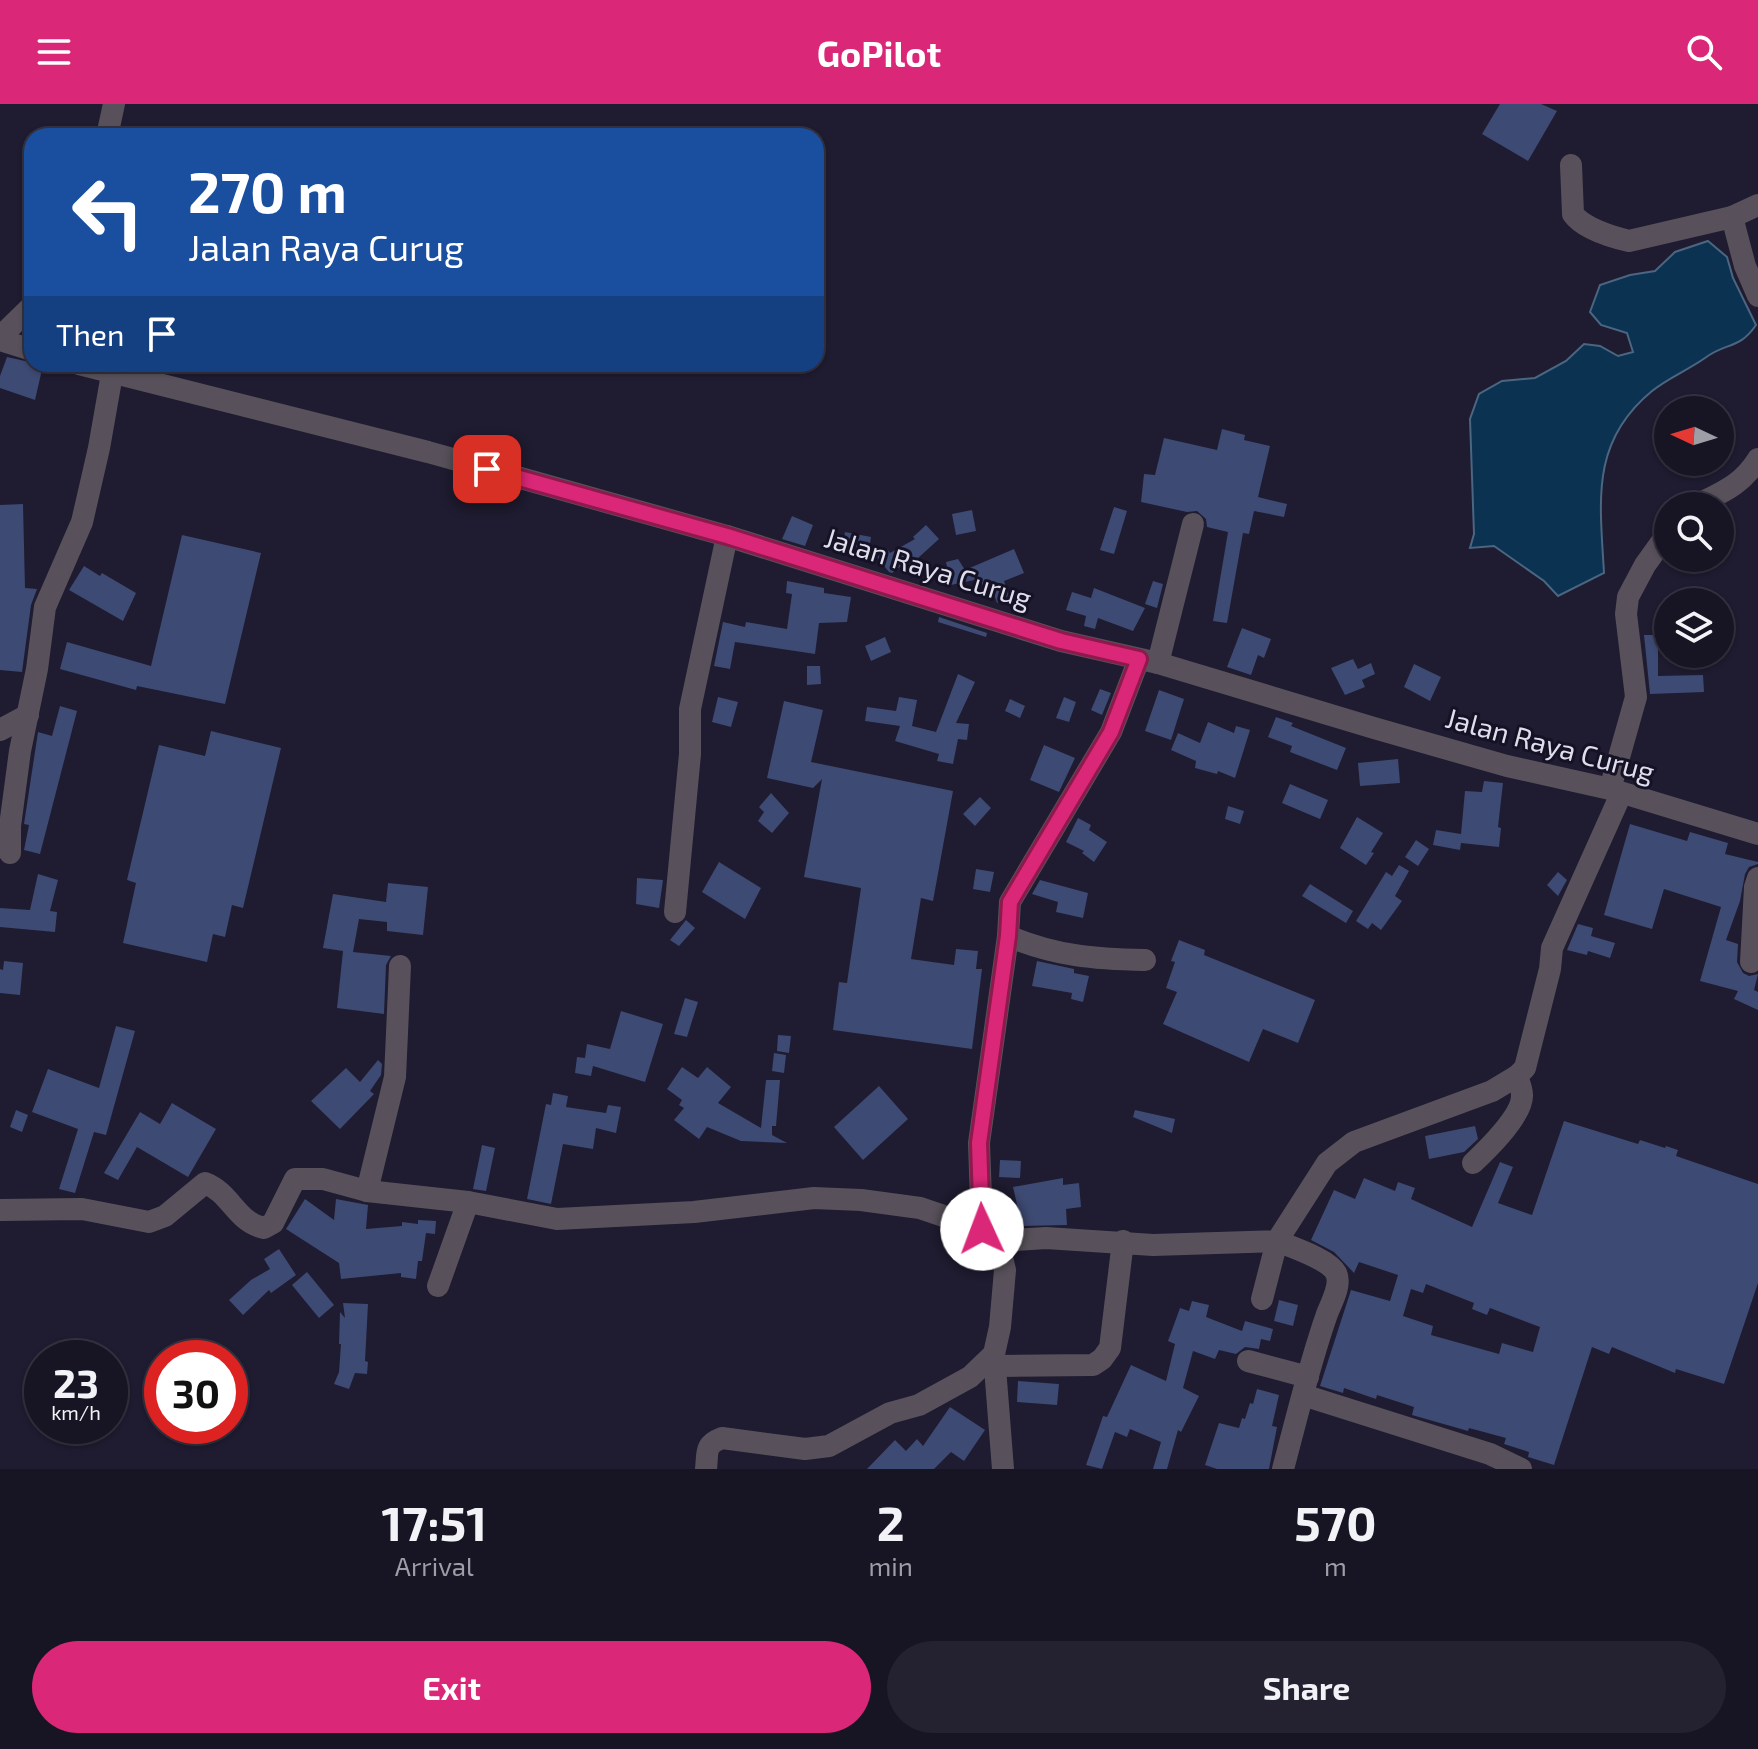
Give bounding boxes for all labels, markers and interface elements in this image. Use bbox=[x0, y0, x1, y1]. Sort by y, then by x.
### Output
icon: menu bbox=[32, 30, 76, 74]
icon: search bbox=[1682, 30, 1726, 74]
text: GoPilot bbox=[817, 31, 941, 74]
text: 270 m bbox=[188, 157, 347, 224]
icon: left bbox=[56, 160, 160, 264]
text: Jalan Raya Curug bbox=[188, 225, 464, 268]
icon: arrive bbox=[140, 312, 184, 356]
text: Then bbox=[56, 316, 124, 352]
north arrow bbox=[1654, 396, 1734, 476]
map controls bbox=[1654, 396, 1734, 668]
pin bbox=[453, 435, 521, 503]
icon: arrive bbox=[465, 447, 509, 491]
button: search bbox=[1654, 492, 1734, 572]
street label: Jalan Raya Curug bbox=[821, 519, 1036, 615]
button: layers bbox=[1654, 588, 1734, 668]
street label: Jalan Raya Curug bbox=[1442, 700, 1659, 788]
position arrow bbox=[940, 1187, 1024, 1271]
speed limit sign: 30 bbox=[144, 1340, 248, 1444]
text: 23 bbox=[53, 1358, 99, 1406]
text: km/h bbox=[51, 1400, 101, 1424]
text: 17:51 bbox=[381, 1493, 487, 1551]
text: 2 bbox=[877, 1493, 905, 1551]
text: 570 bbox=[1294, 1493, 1377, 1551]
text: Arrival bbox=[395, 1550, 474, 1581]
text: min bbox=[869, 1550, 913, 1581]
text: m bbox=[1324, 1550, 1347, 1581]
button: Exit bbox=[32, 1641, 871, 1733]
button: Share bbox=[887, 1641, 1726, 1733]

